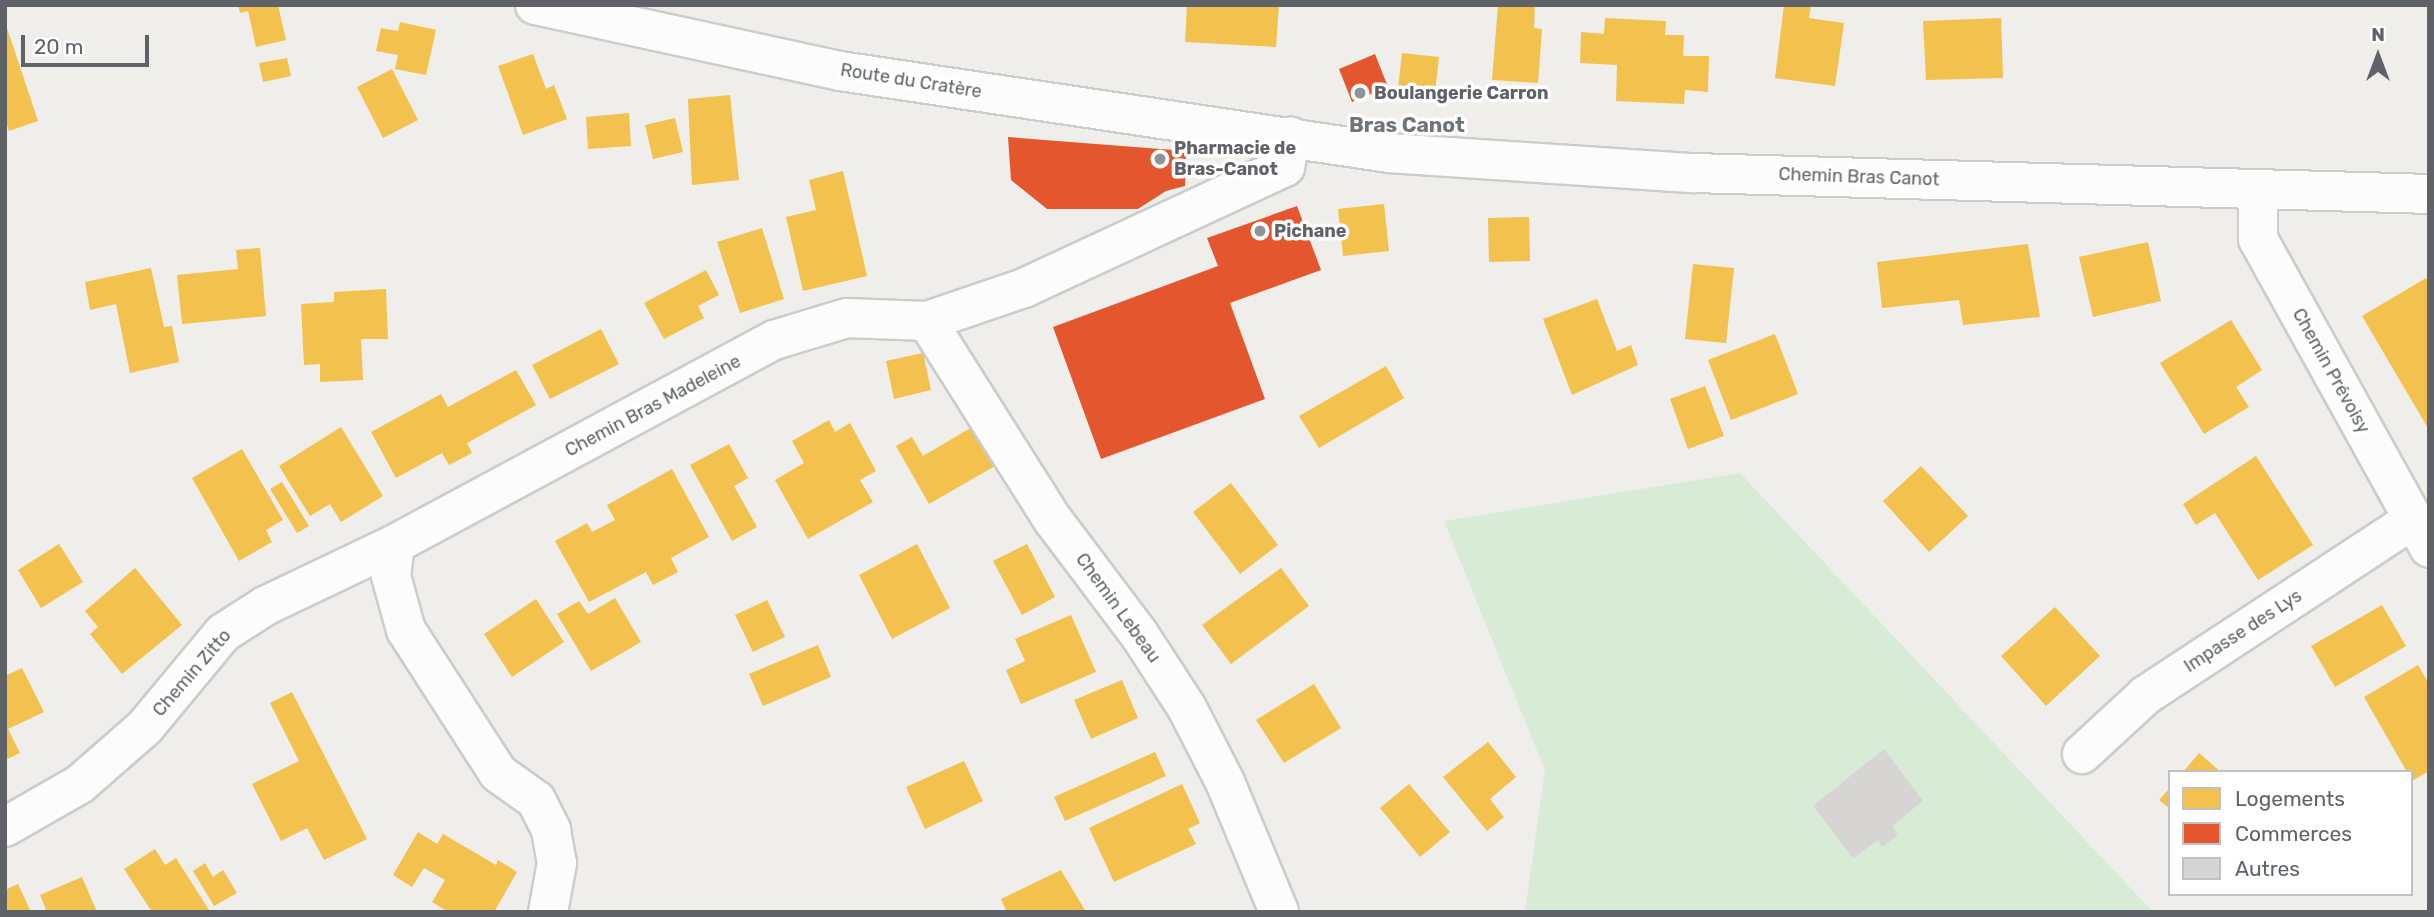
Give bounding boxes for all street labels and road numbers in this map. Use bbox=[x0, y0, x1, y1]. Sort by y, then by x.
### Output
street label: Route du Cratère bbox=[839, 59, 983, 103]
street label: Chemin Bras Canot bbox=[1778, 163, 1940, 191]
street label: Chemin Prévoisy bbox=[2288, 305, 2374, 437]
street label: Chemin Bras Madeleine bbox=[562, 351, 744, 461]
street label: Chemin Lebeau bbox=[1071, 549, 1165, 667]
street label: Impasse des Lys bbox=[2180, 585, 2306, 677]
street label: Chemin Zitto bbox=[148, 625, 236, 721]

